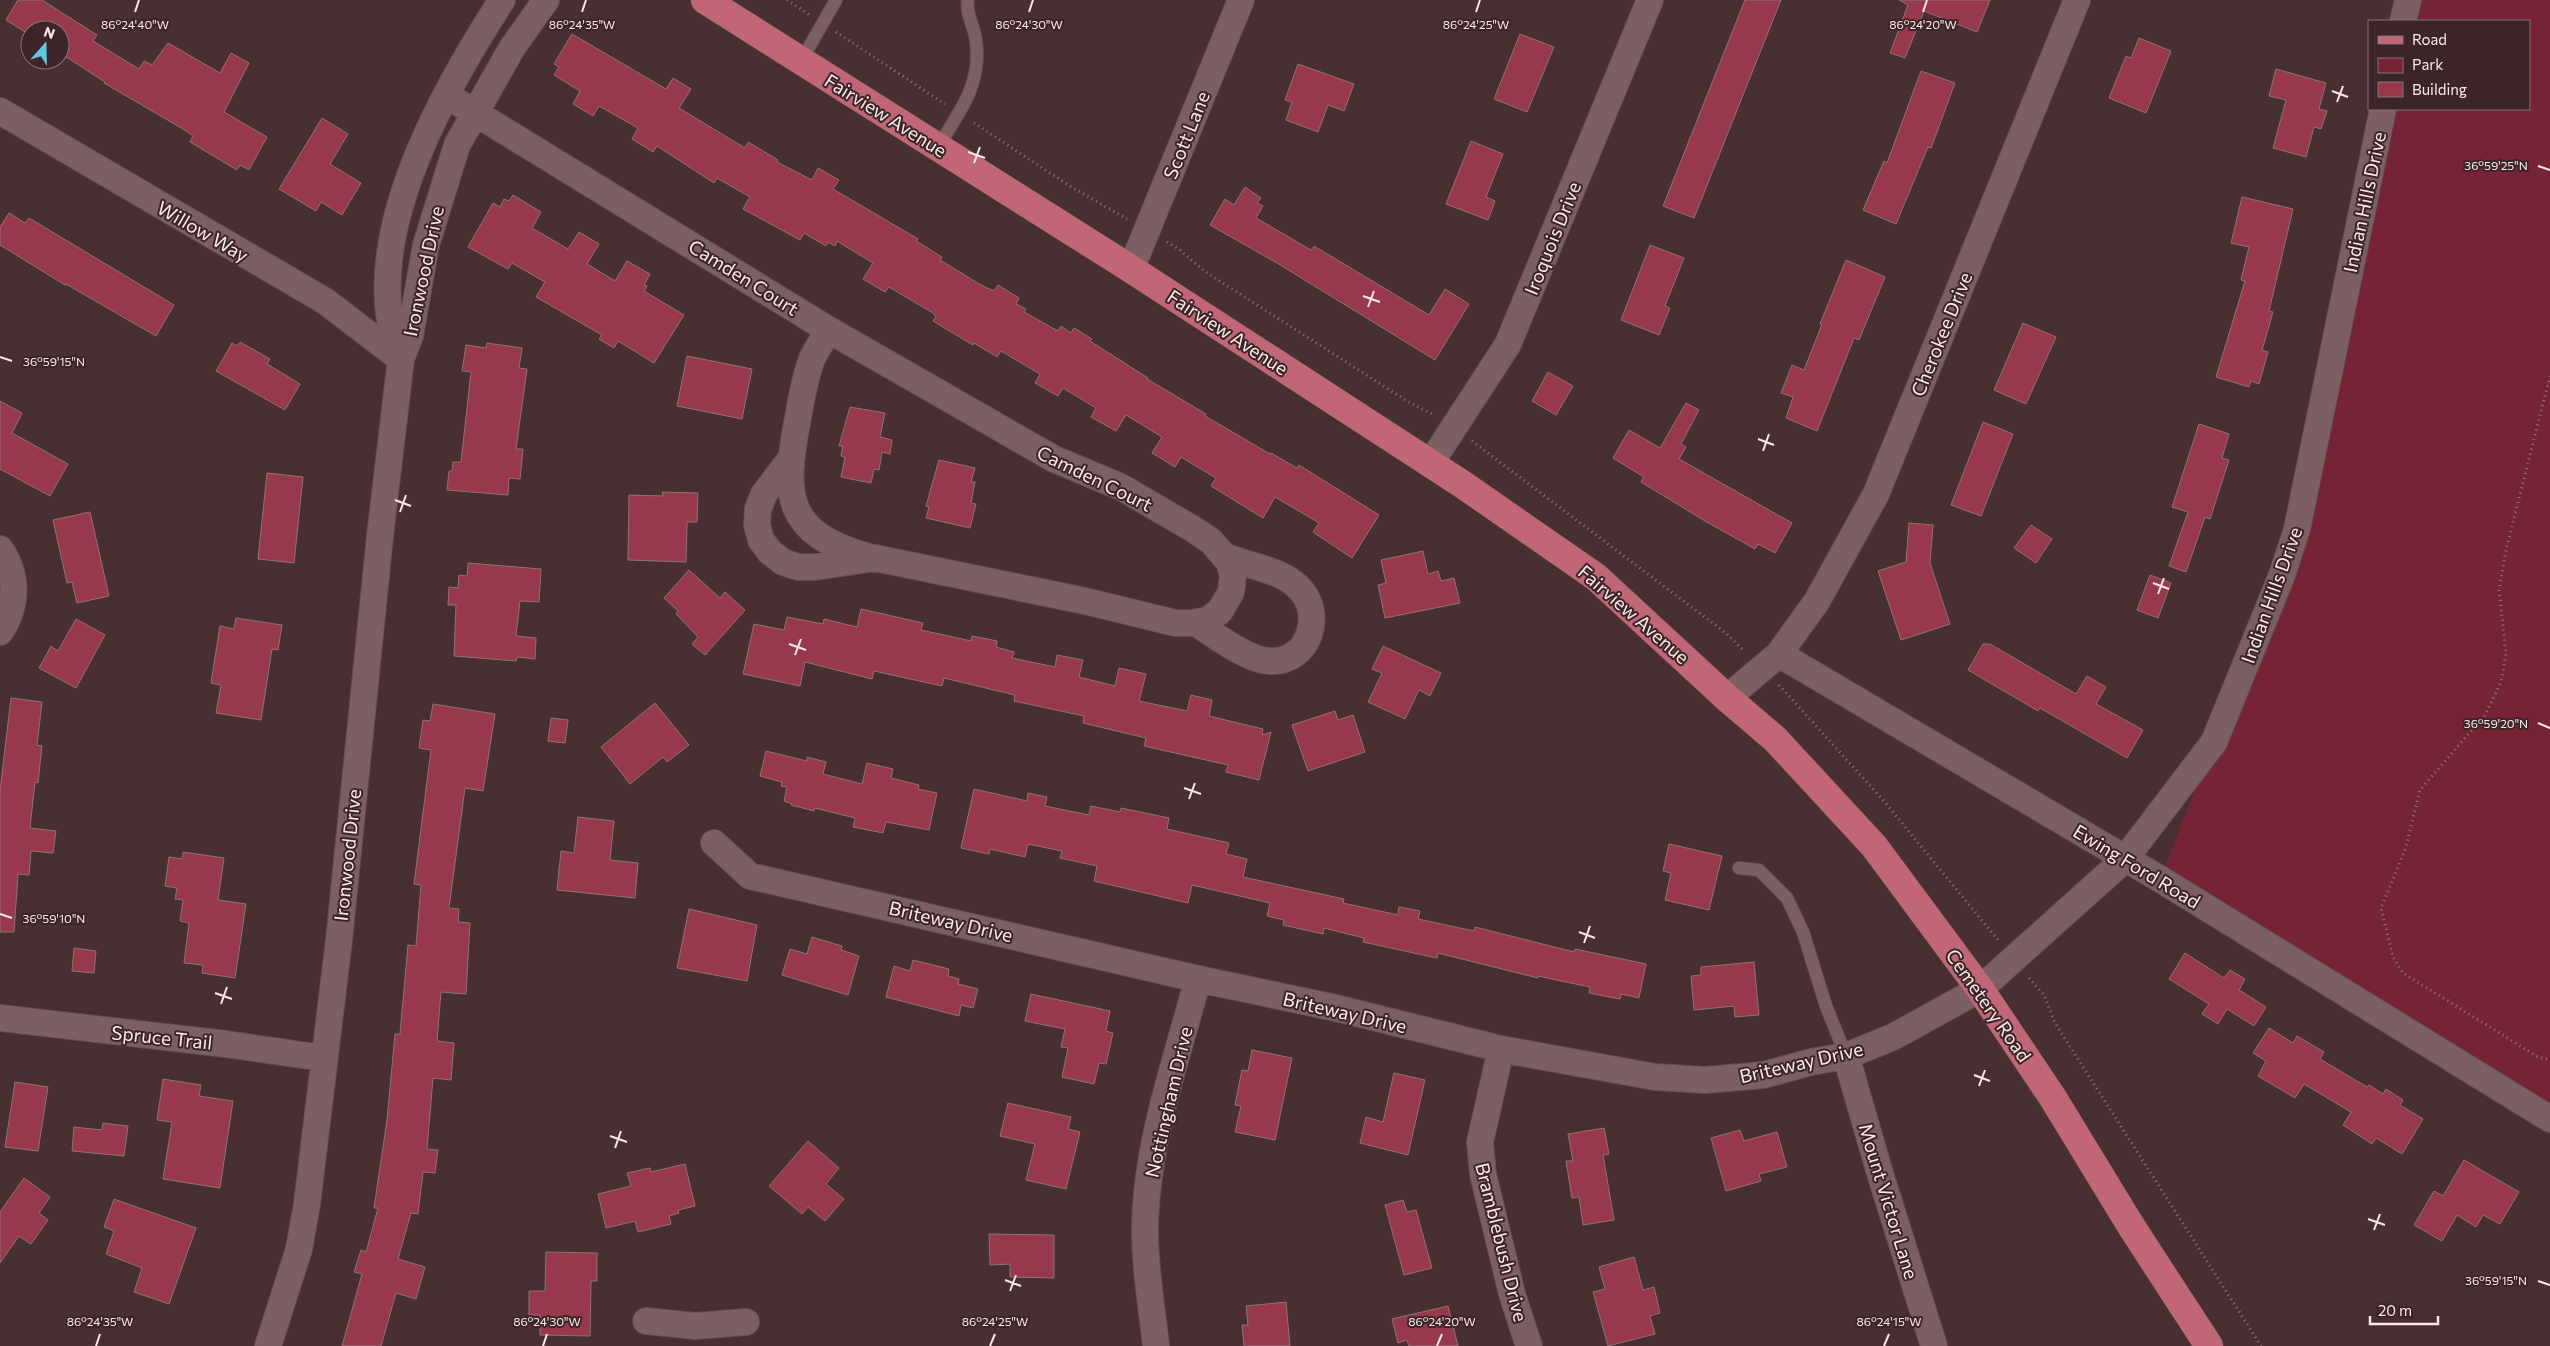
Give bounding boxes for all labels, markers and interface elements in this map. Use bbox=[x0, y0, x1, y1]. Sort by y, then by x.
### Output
text: 86°24'40"W bbox=[101, 17, 169, 31]
text: 86°24'35"W bbox=[549, 17, 615, 31]
text: 86°24'30"W bbox=[995, 17, 1063, 31]
text: 86°24'25"W bbox=[1443, 17, 1509, 31]
text: 86°24'20"W bbox=[1889, 17, 1957, 31]
north arrow bbox=[20, 20, 70, 70]
legend bbox=[2368, 20, 2530, 110]
text: N bbox=[42, 23, 57, 42]
text: Road bbox=[2412, 30, 2447, 48]
text: Park bbox=[2412, 55, 2443, 73]
street label: Fairview Avenue bbox=[821, 68, 951, 162]
text: Building bbox=[2412, 80, 2467, 98]
street label: Scott Lane bbox=[1158, 88, 1214, 182]
street label: Indian Hills Drive bbox=[2338, 129, 2390, 275]
text: 36°59'25"N bbox=[2464, 158, 2528, 172]
street label: Iroquois Drive bbox=[1519, 178, 1585, 298]
street label: Willow Way bbox=[153, 196, 253, 266]
street label: Ironwood Drive bbox=[398, 204, 448, 338]
street label: Camden Court bbox=[685, 234, 803, 320]
street label: Cherokee Drive bbox=[1906, 268, 1976, 400]
street label: Fairview Avenue bbox=[1163, 284, 1293, 380]
text: 36°59'15"N bbox=[23, 354, 85, 368]
street label: Camden Court bbox=[1034, 440, 1157, 516]
street label: Indian Hills Drive bbox=[2236, 524, 2306, 666]
street label: Fairview Avenue bbox=[1574, 560, 1694, 668]
text: 36°59'20"N bbox=[2464, 716, 2528, 730]
street label: Ironwood Drive bbox=[329, 788, 365, 922]
street label: Ewing Ford Road bbox=[2069, 819, 2205, 913]
street label: Briteway Drive bbox=[887, 896, 1015, 946]
text: 36°59'10"N bbox=[23, 911, 85, 925]
street label: Cemetery Road bbox=[1942, 944, 2036, 1066]
street label: Briteway Drive bbox=[1281, 987, 1409, 1037]
street label: Spruce Trail bbox=[110, 1020, 214, 1054]
street label: Nottingham Drive bbox=[1139, 1024, 1197, 1180]
street label: Briteway Drive bbox=[1737, 1037, 1865, 1087]
street label: Mount Victor Lane bbox=[1854, 1120, 1924, 1282]
street label: Bramblebush Drive bbox=[1471, 1160, 1533, 1324]
text: 36°59'15"N bbox=[2465, 1273, 2527, 1287]
scale bar bbox=[2370, 1294, 2438, 1326]
text: 20 m bbox=[2378, 1301, 2412, 1319]
text: 86°24'35"W bbox=[67, 1314, 133, 1328]
text: 86°24'30"W bbox=[513, 1314, 581, 1328]
text: 86°24'25"W bbox=[962, 1314, 1028, 1328]
text: 86°24'20"W bbox=[1408, 1314, 1476, 1328]
text: 86°24'15"W bbox=[1857, 1314, 1921, 1328]

